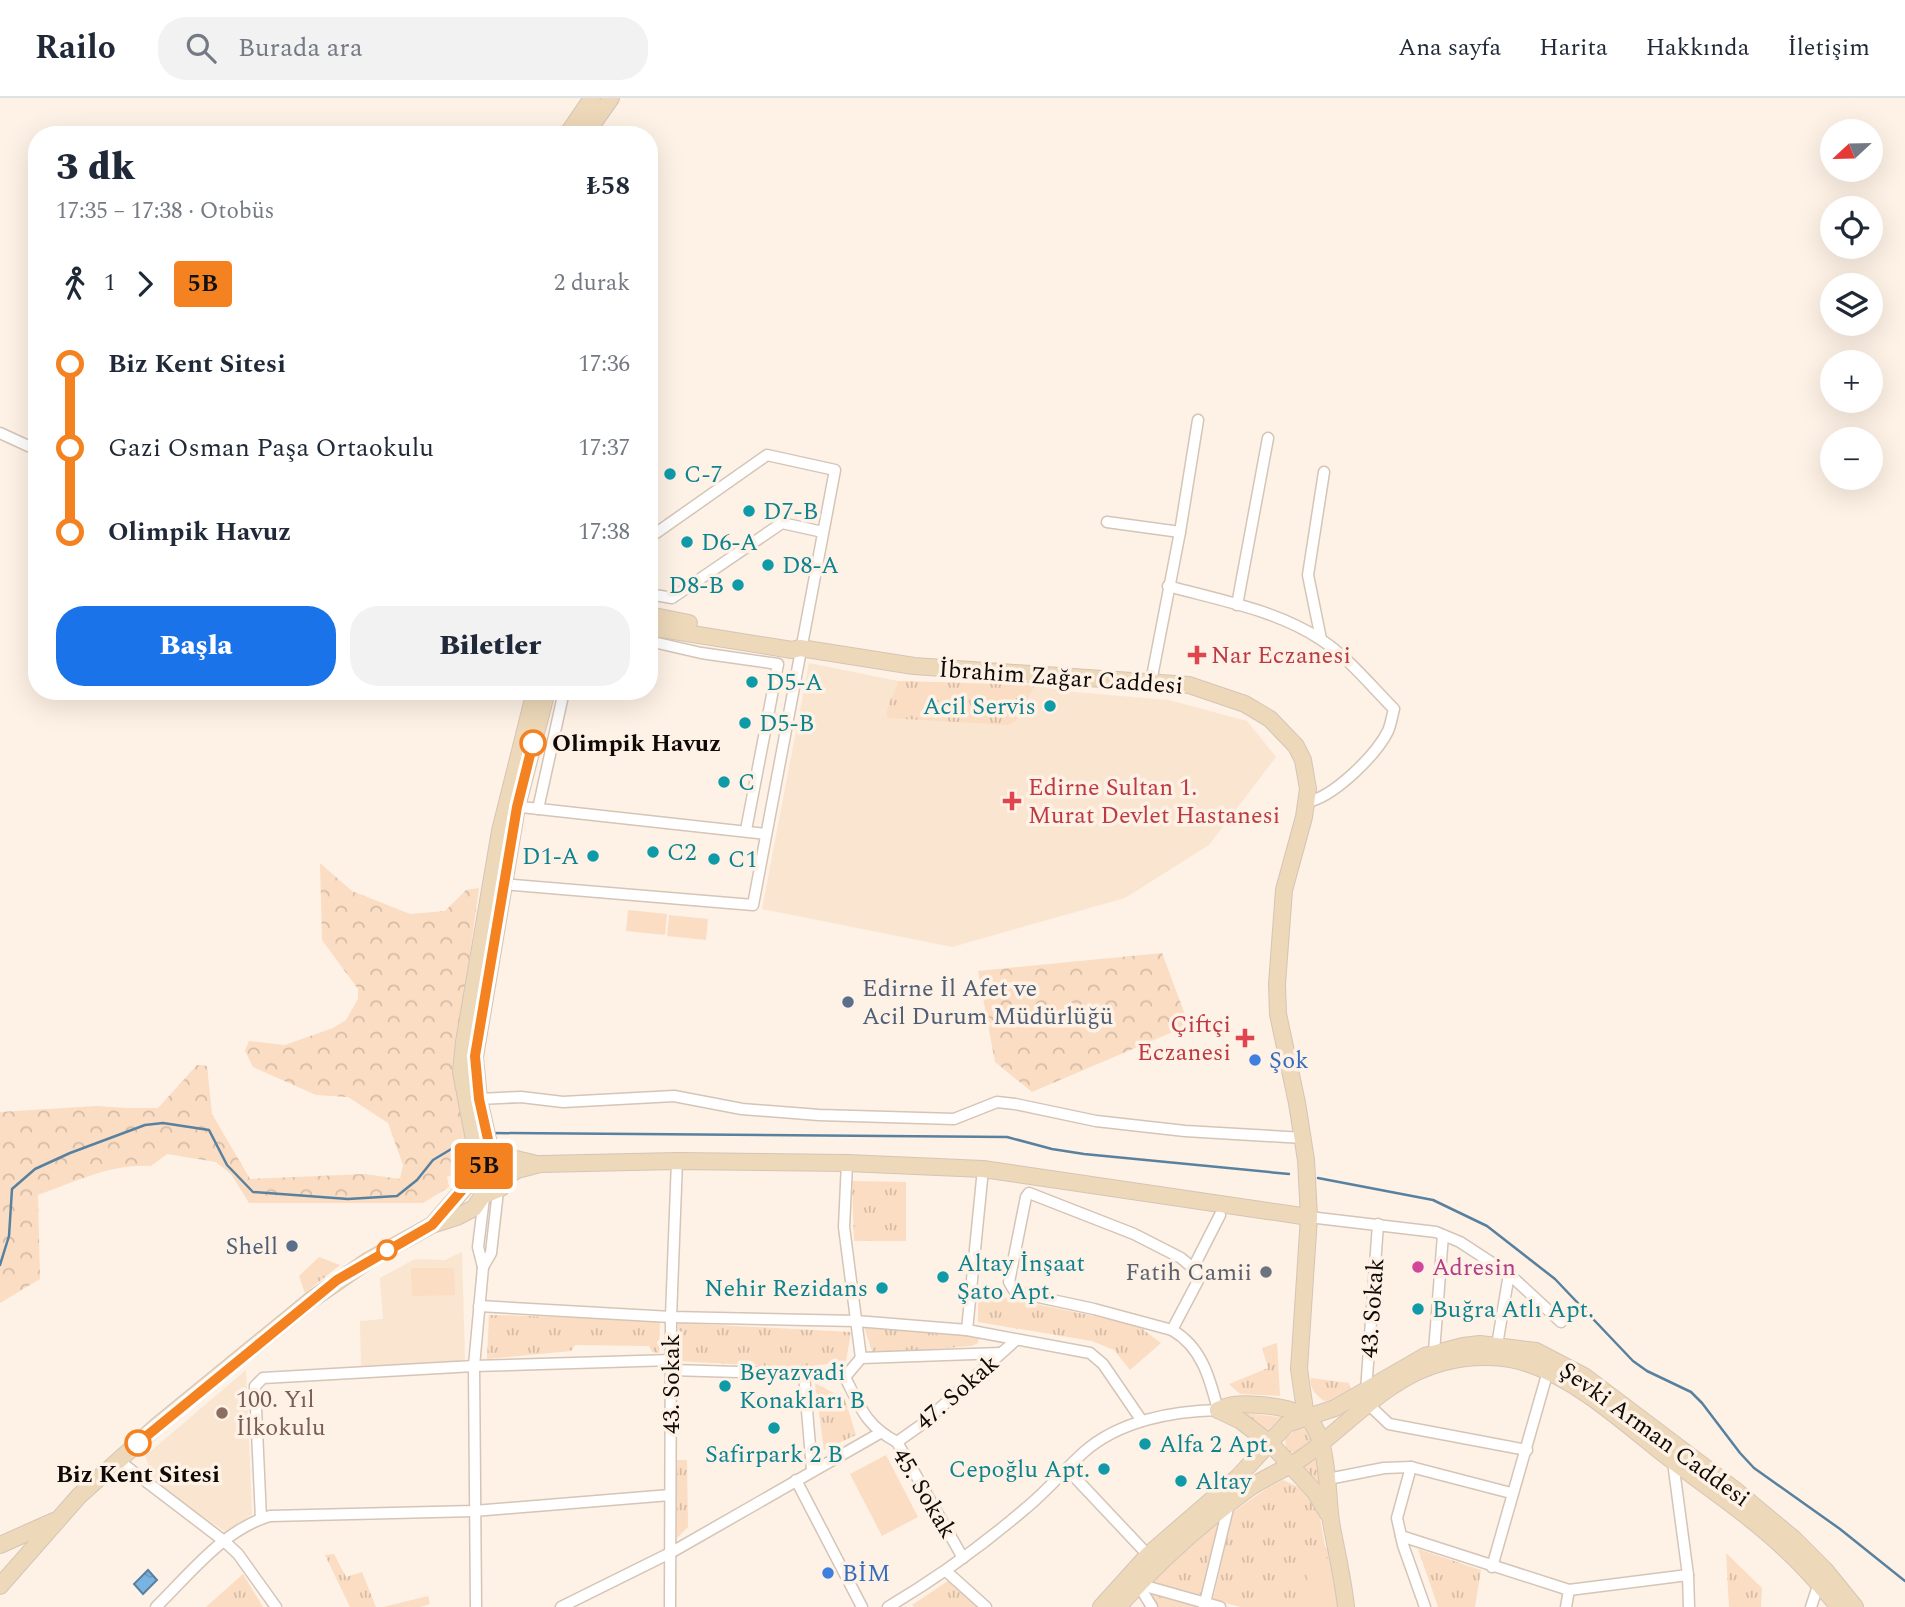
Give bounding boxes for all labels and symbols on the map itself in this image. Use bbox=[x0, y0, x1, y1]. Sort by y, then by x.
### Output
north arrow bbox=[1820, 119, 1883, 182]
place label: C-7 bbox=[684, 457, 722, 493]
marker: C-7 bbox=[662, 466, 678, 482]
place label: D7-B bbox=[763, 494, 818, 530]
marker: D7-B bbox=[741, 503, 757, 519]
place label: D6-A bbox=[701, 525, 758, 561]
marker: D6-A bbox=[679, 534, 695, 550]
place label: D8-A bbox=[782, 548, 839, 584]
marker: D8-A bbox=[760, 557, 776, 573]
place label: D8-B bbox=[669, 568, 724, 604]
marker: D8-B bbox=[730, 577, 746, 593]
place label: Nar Eczanesi bbox=[1211, 638, 1351, 674]
marker: Nar Eczanesi bbox=[1189, 647, 1205, 663]
street label: İbrahim Zağar Caddesi bbox=[938, 651, 1184, 704]
place label: D5-A bbox=[766, 665, 823, 701]
marker: D5-A bbox=[744, 674, 760, 690]
place label: Acil Servis bbox=[923, 689, 1036, 725]
marker: Acil Servis bbox=[1042, 698, 1058, 714]
place label: D5-B bbox=[759, 706, 814, 742]
marker: D5-B bbox=[737, 715, 753, 731]
place label: Olimpik Havuz bbox=[552, 726, 721, 762]
marker: Olimpik Havuz bbox=[520, 730, 546, 756]
place label: C bbox=[738, 765, 755, 801]
place label: Edirne Sultan 1. Murat Devlet Hastanesi bbox=[1028, 770, 1280, 834]
marker: C bbox=[716, 774, 732, 790]
marker: Edirne Sultan 1. Murat Devlet Hastanesi bbox=[1002, 791, 1022, 811]
place label: C2 bbox=[667, 835, 696, 871]
place label: D1-A bbox=[522, 839, 579, 875]
place label: C1 bbox=[728, 842, 757, 878]
marker: C2 bbox=[645, 844, 661, 860]
marker: D1-A bbox=[585, 848, 601, 864]
marker: C1 bbox=[706, 851, 722, 867]
place label: Edirne İl Afet ve Acil Durum Müdürlüğü bbox=[862, 971, 1113, 1035]
marker: Edirne İl Afet ve Acil Durum Müdürlüğü bbox=[840, 994, 856, 1010]
place label: Çiftçi Eczanesi bbox=[1137, 1007, 1231, 1071]
marker: Çiftçi Eczanesi bbox=[1237, 1030, 1253, 1046]
place label: Şok bbox=[1269, 1043, 1309, 1079]
marker: Şok bbox=[1247, 1052, 1263, 1068]
line badge: 5B bbox=[452, 1143, 516, 1189]
place label: Shell bbox=[226, 1229, 278, 1265]
marker: Shell bbox=[284, 1238, 300, 1254]
unlabelled marker bbox=[377, 1240, 397, 1260]
place label: Altay İnşaat Şato Apt. bbox=[957, 1246, 1085, 1310]
place label: Adresin bbox=[1432, 1250, 1516, 1286]
place label: Fatih Camii bbox=[1125, 1255, 1252, 1291]
street label: 43. Sokak bbox=[1352, 1257, 1394, 1359]
marker: Adresin bbox=[1410, 1259, 1426, 1275]
marker: Fatih Camii bbox=[1258, 1264, 1274, 1280]
marker: Altay İnşaat Şato Apt. bbox=[935, 1269, 951, 1285]
place label: Nehir Rezidans bbox=[704, 1271, 868, 1307]
marker: Nehir Rezidans bbox=[874, 1280, 890, 1296]
place label: Buğra Atlı Apt. bbox=[1432, 1292, 1594, 1328]
marker: Buğra Atlı Apt. bbox=[1410, 1301, 1426, 1317]
street label: 43. Sokak bbox=[654, 1334, 690, 1434]
street label: 47. Sokak bbox=[908, 1346, 1007, 1439]
street label: Şevki Arman Caddesi bbox=[1552, 1353, 1757, 1516]
place label: Beyazvadi Konakları B bbox=[739, 1355, 865, 1419]
marker: Beyazvadi Konakları B bbox=[717, 1378, 733, 1394]
place label: 100. Yıl İlkokulu bbox=[236, 1382, 325, 1446]
marker: 100. Yıl İlkokulu bbox=[214, 1405, 230, 1421]
marker: Safirpark 2 B bbox=[766, 1420, 782, 1436]
place label: Alfa 2 Apt. bbox=[1159, 1427, 1274, 1463]
marker: Biz Kent Sitesi bbox=[125, 1430, 151, 1456]
marker: Alfa 2 Apt. bbox=[1137, 1436, 1153, 1452]
place label: Safirpark 2 B bbox=[705, 1437, 843, 1473]
street label: 45. Sokak bbox=[883, 1441, 965, 1546]
place label: Cepoğlu Apt. bbox=[949, 1452, 1090, 1488]
place label: Biz Kent Sitesi bbox=[56, 1457, 220, 1493]
marker: Cepoğlu Apt. bbox=[1096, 1461, 1112, 1477]
place label: Altay bbox=[1195, 1464, 1253, 1500]
marker: Altay bbox=[1173, 1473, 1189, 1489]
place label: BİM bbox=[842, 1556, 890, 1592]
marker: BİM bbox=[820, 1565, 836, 1581]

